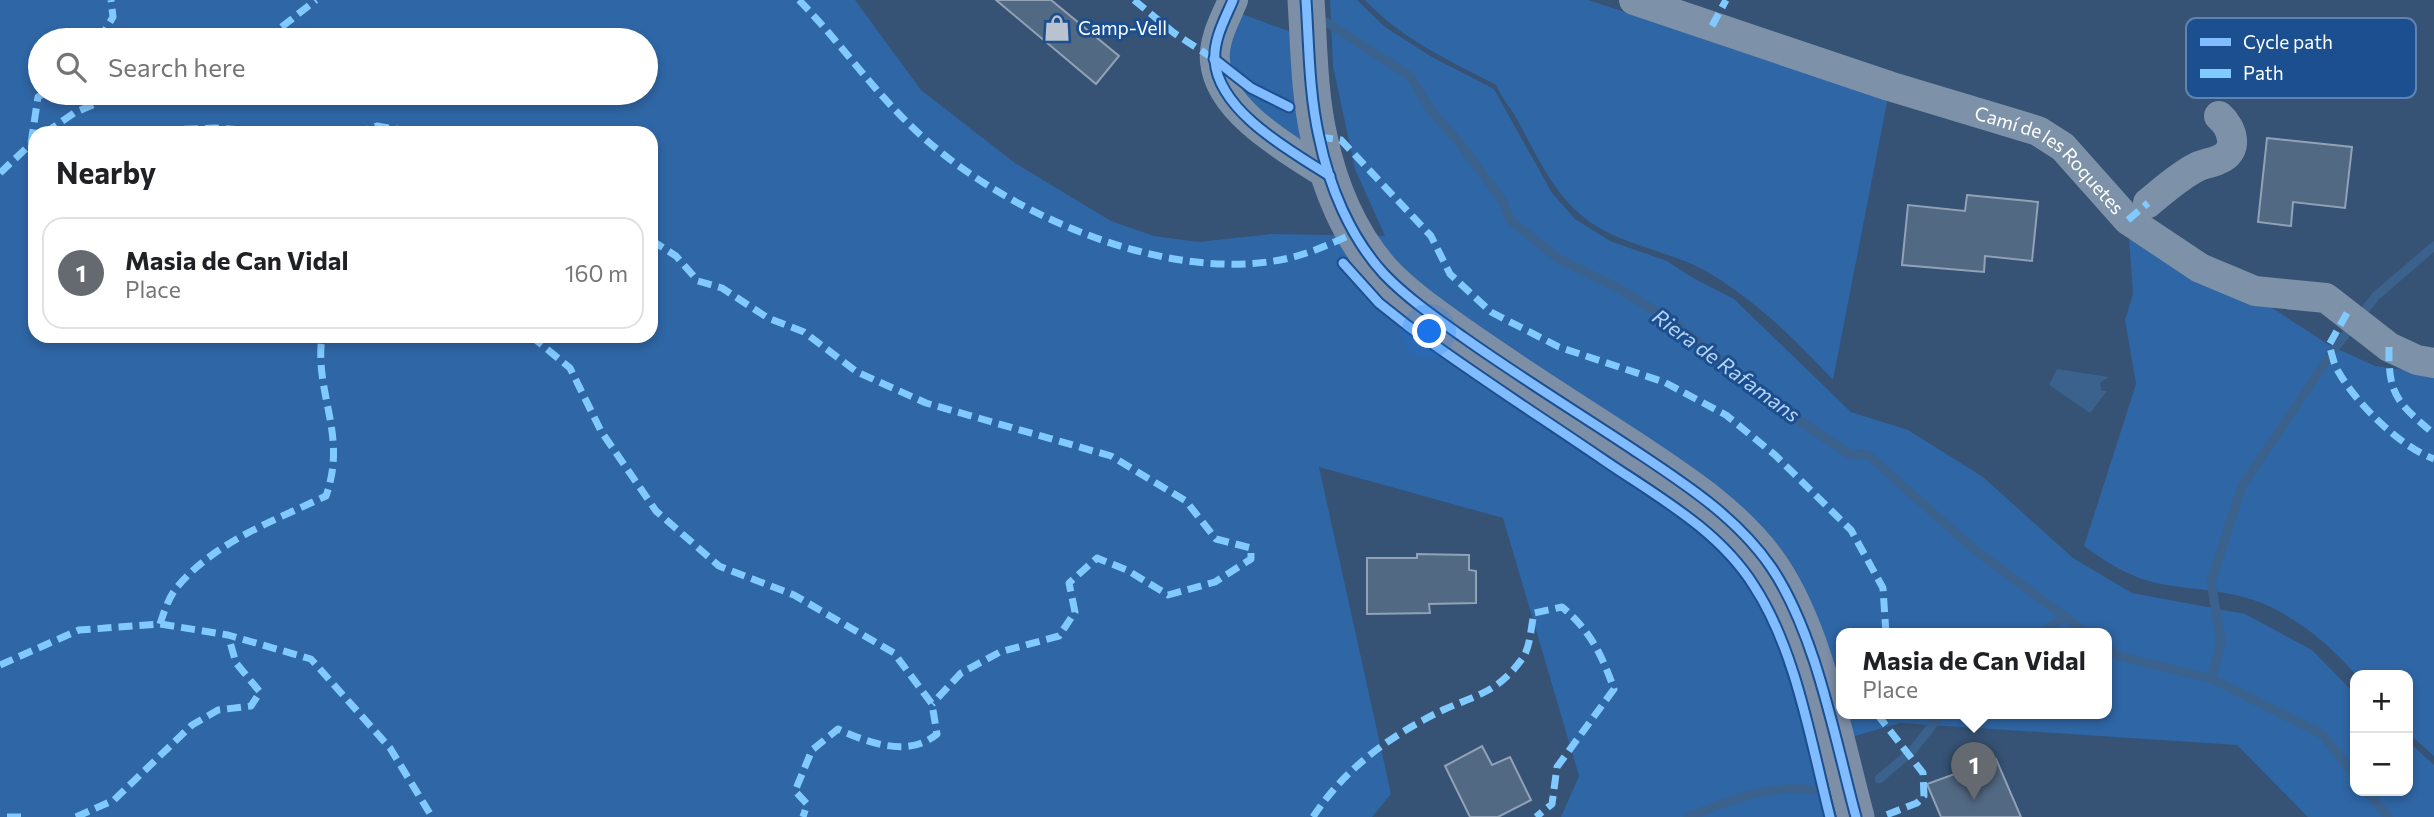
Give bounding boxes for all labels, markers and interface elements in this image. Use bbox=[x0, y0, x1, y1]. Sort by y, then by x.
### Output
shop icon: Camp-Vell bbox=[1042, 13, 1072, 43]
place label: Camp-Vell bbox=[1078, 16, 1167, 39]
legend bbox=[2186, 18, 2416, 98]
search box bbox=[28, 28, 658, 105]
text: Cycle path bbox=[2243, 30, 2333, 53]
icon: search bbox=[52, 48, 90, 86]
text: Search here bbox=[108, 51, 246, 82]
text: Path bbox=[2243, 61, 2284, 84]
street label: Camí de les Roquetes bbox=[1972, 101, 2129, 219]
text: Nearby bbox=[56, 153, 156, 190]
text: Masia de Can Vidal bbox=[125, 244, 349, 275]
text: 1 bbox=[76, 259, 86, 287]
text: 160 m bbox=[565, 259, 628, 287]
text: Place bbox=[125, 275, 181, 303]
water label: Riera de Rafamans bbox=[1648, 303, 1805, 427]
your location bbox=[1412, 314, 1446, 348]
popup bbox=[1836, 628, 2112, 719]
text: Masia de Can Vidal bbox=[1862, 644, 2086, 675]
map controls bbox=[2350, 670, 2413, 796]
button: + bbox=[2350, 670, 2413, 733]
text: Place bbox=[1862, 675, 1918, 703]
button: − bbox=[2350, 733, 2413, 796]
pin: 1 bbox=[1951, 742, 1997, 800]

